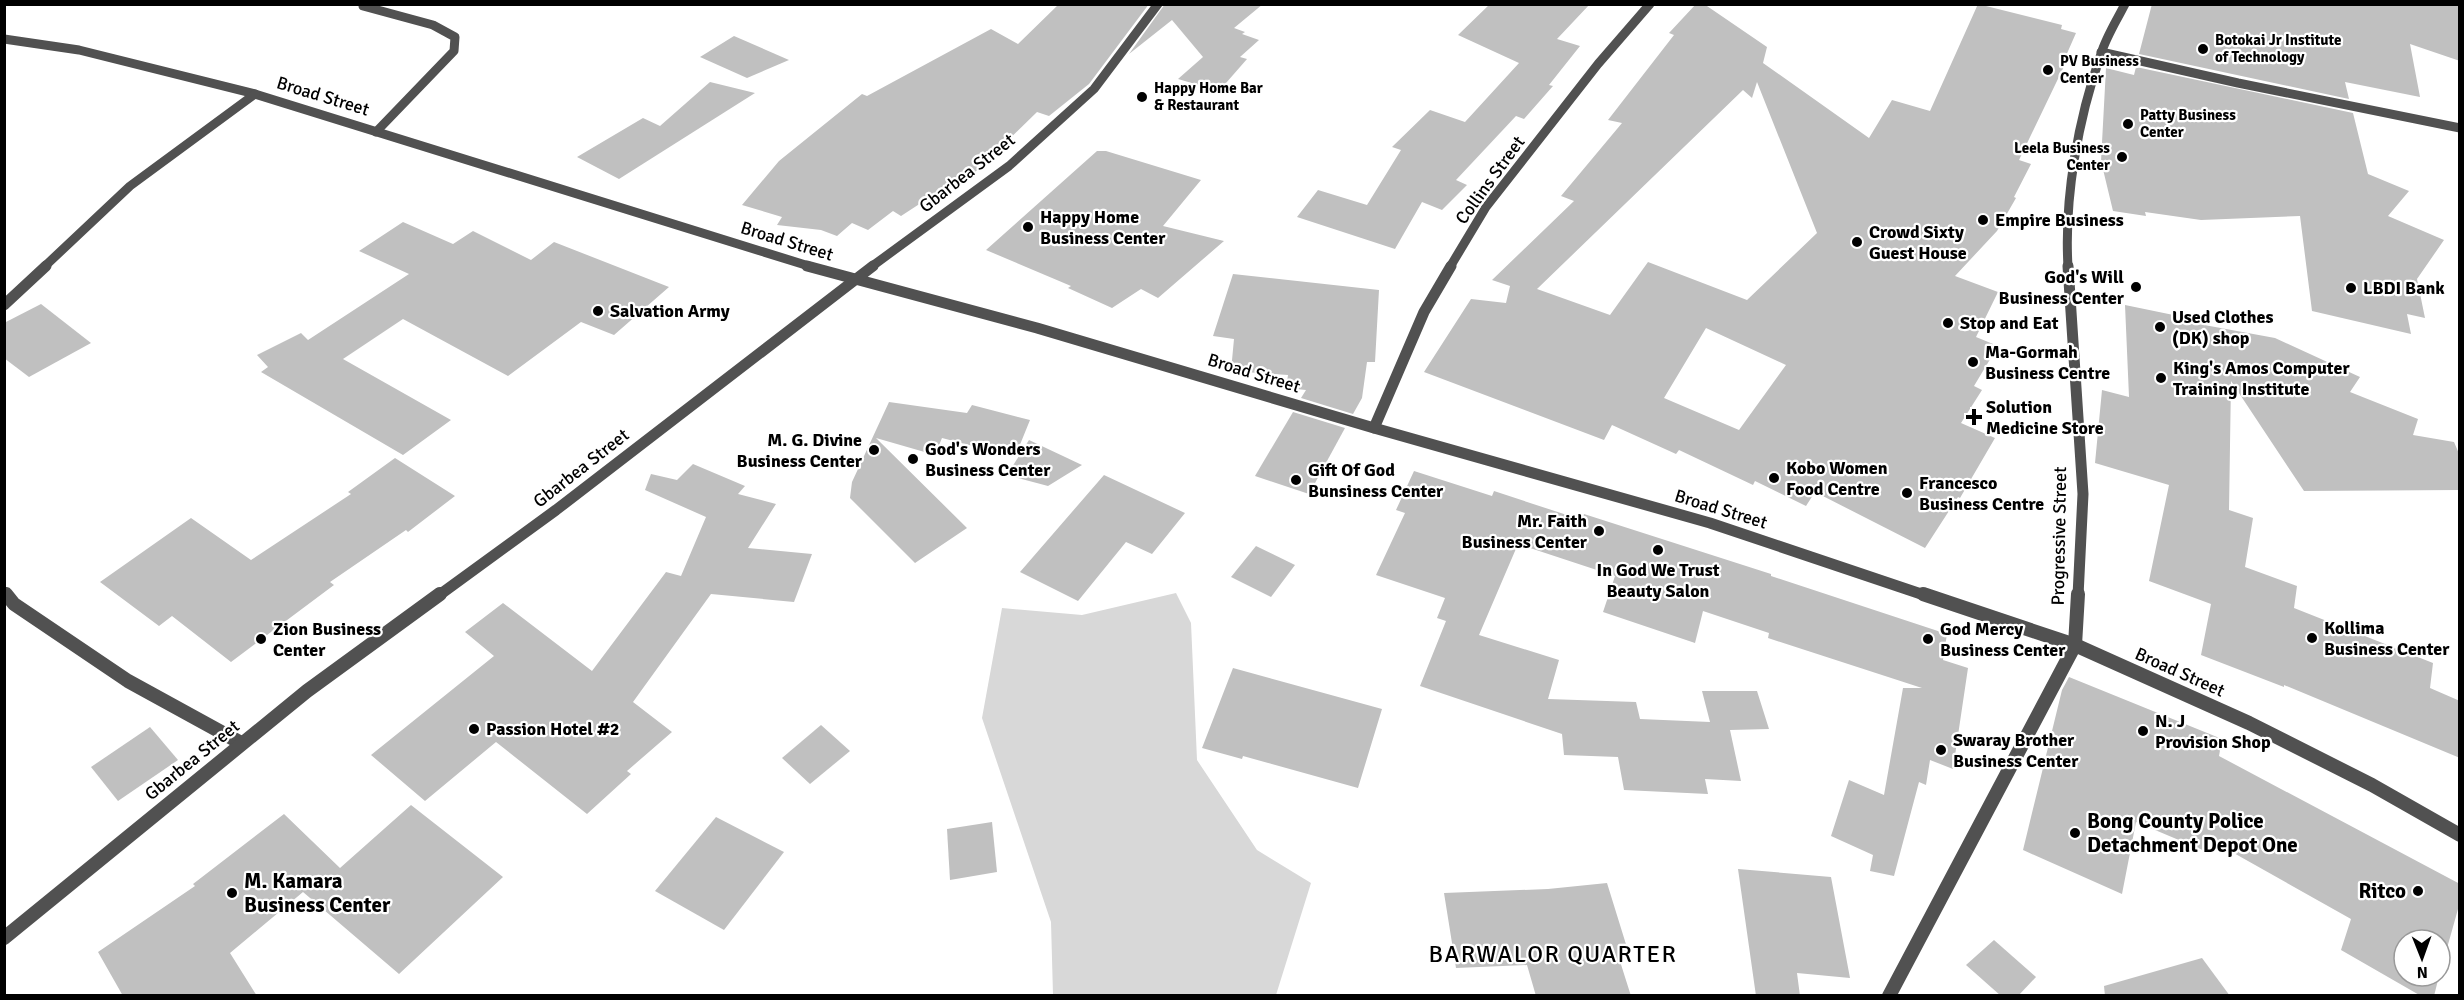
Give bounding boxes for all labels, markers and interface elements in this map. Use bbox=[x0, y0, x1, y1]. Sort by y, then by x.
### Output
place label: Botokai Jr Institute of Technology bbox=[2215, 31, 2341, 66]
marker: Botokai Jr Institute of Technology bbox=[2196, 42, 2210, 56]
place label: PV Business Center bbox=[2060, 52, 2139, 87]
marker: PV Business Center bbox=[2041, 63, 2055, 77]
street label: Broad Street bbox=[274, 71, 372, 121]
place label: Happy Home Bar & Restaurant bbox=[1154, 79, 1263, 114]
marker: Happy Home Bar & Restaurant bbox=[1135, 90, 1149, 104]
place label: Patty Business Center bbox=[2140, 106, 2236, 141]
marker: Patty Business Center bbox=[2121, 117, 2135, 131]
street label: Gbarbea Street bbox=[915, 129, 1019, 217]
street label: Collins Street bbox=[1451, 132, 1529, 228]
place label: Leela Business Center bbox=[2014, 139, 2110, 174]
marker: Leela Business Center bbox=[2115, 150, 2129, 164]
place label: Happy Home Business Center bbox=[1040, 206, 1166, 249]
place label: Empire Business bbox=[1995, 209, 2124, 231]
marker: Empire Business bbox=[1976, 213, 1990, 227]
street label: Broad Street bbox=[738, 216, 836, 266]
marker: Happy Home Business Center bbox=[1021, 220, 1035, 234]
place label: Crowd Sixty Guest House bbox=[1869, 221, 1967, 264]
marker: Crowd Sixty Guest House bbox=[1850, 235, 1864, 249]
place label: God's Will Business Center bbox=[1999, 266, 2125, 309]
place label: LBDI Bank bbox=[2363, 277, 2445, 299]
marker: God's Will Business Center bbox=[2129, 280, 2143, 294]
marker: LBDI Bank bbox=[2344, 281, 2358, 295]
place label: Salvation Army bbox=[610, 300, 730, 322]
marker: Salvation Army bbox=[591, 304, 605, 318]
place label: Used Clothes (DK) shop bbox=[2172, 306, 2274, 349]
place label: Stop and Eat bbox=[1960, 312, 2059, 334]
marker: Stop and Eat bbox=[1941, 316, 1955, 330]
marker: Used Clothes (DK) shop bbox=[2153, 320, 2167, 334]
place label: Ma-Gormah Business Centre bbox=[1985, 341, 2110, 384]
street label: Broad Street bbox=[1205, 348, 1303, 398]
marker: Ma-Gormah Business Centre bbox=[1966, 355, 1980, 369]
place label: King's Amos Computer Training Institute bbox=[2173, 357, 2350, 400]
marker: King's Amos Computer Training Institute bbox=[2154, 371, 2168, 385]
place label: Solution Medicine Store bbox=[1986, 396, 2104, 439]
marker: Solution Medicine Store bbox=[1967, 410, 1981, 424]
street label: Gbarbea Street bbox=[529, 424, 633, 512]
place label: M. G. Divine Business Center bbox=[737, 429, 863, 472]
place label: God's Wonders Business Center bbox=[925, 438, 1051, 481]
marker: M. G. Divine Business Center bbox=[867, 443, 881, 457]
marker: God's Wonders Business Center bbox=[906, 452, 920, 466]
place label: Kobo Women Food Centre bbox=[1786, 457, 1888, 500]
place label: Gift Of God Bunsiness Center bbox=[1308, 459, 1444, 502]
street label: Progressive Street bbox=[2047, 466, 2071, 606]
marker: Kobo Women Food Centre bbox=[1767, 471, 1781, 485]
place label: Francesco Business Centre bbox=[1919, 472, 2044, 515]
marker: Gift Of God Bunsiness Center bbox=[1289, 473, 1303, 487]
street label: Broad Street bbox=[1672, 484, 1770, 534]
marker: Francesco Business Centre bbox=[1900, 486, 1914, 500]
place label: Mr. Faith Business Center bbox=[1462, 510, 1588, 553]
marker: Mr. Faith Business Center bbox=[1592, 524, 1606, 538]
marker: In God We Trust Beauty Salon bbox=[1651, 543, 1665, 557]
place label: In God We Trust Beauty Salon bbox=[1597, 559, 1720, 602]
place label: Kollima Business Center bbox=[2324, 617, 2450, 660]
place label: Zion Business Center bbox=[273, 618, 381, 661]
place label: God Mercy Business Center bbox=[1940, 618, 2066, 661]
marker: Kollima Business Center bbox=[2305, 631, 2319, 645]
marker: Zion Business Center bbox=[254, 632, 268, 646]
marker: God Mercy Business Center bbox=[1921, 632, 1935, 646]
street label: Broad Street bbox=[2132, 642, 2228, 702]
place label: N. J Provision Shop bbox=[2155, 710, 2271, 753]
street label: Gbarbea Street bbox=[140, 715, 244, 805]
place label: Passion Hotel #2 bbox=[486, 718, 620, 740]
marker: Passion Hotel #2 bbox=[467, 722, 481, 736]
marker: N. J Provision Shop bbox=[2136, 724, 2150, 738]
place label: Swaray Brother Business Center bbox=[1953, 729, 2079, 772]
marker: Swaray Brother Business Center bbox=[1934, 743, 1948, 757]
place label: Bong County Police Detachment Depot One bbox=[2087, 808, 2298, 858]
marker: Bong County Police Detachment Depot One bbox=[2068, 826, 2082, 840]
place label: M. Kamara Business Center bbox=[244, 868, 391, 918]
place label: Ritco bbox=[2358, 878, 2406, 904]
marker: Ritco bbox=[2411, 884, 2425, 898]
marker: M. Kamara Business Center bbox=[225, 886, 239, 900]
north arrow bbox=[2392, 928, 2452, 988]
district label: BARWALOR QUARTER bbox=[1429, 939, 1677, 969]
text: N bbox=[2417, 962, 2428, 982]

